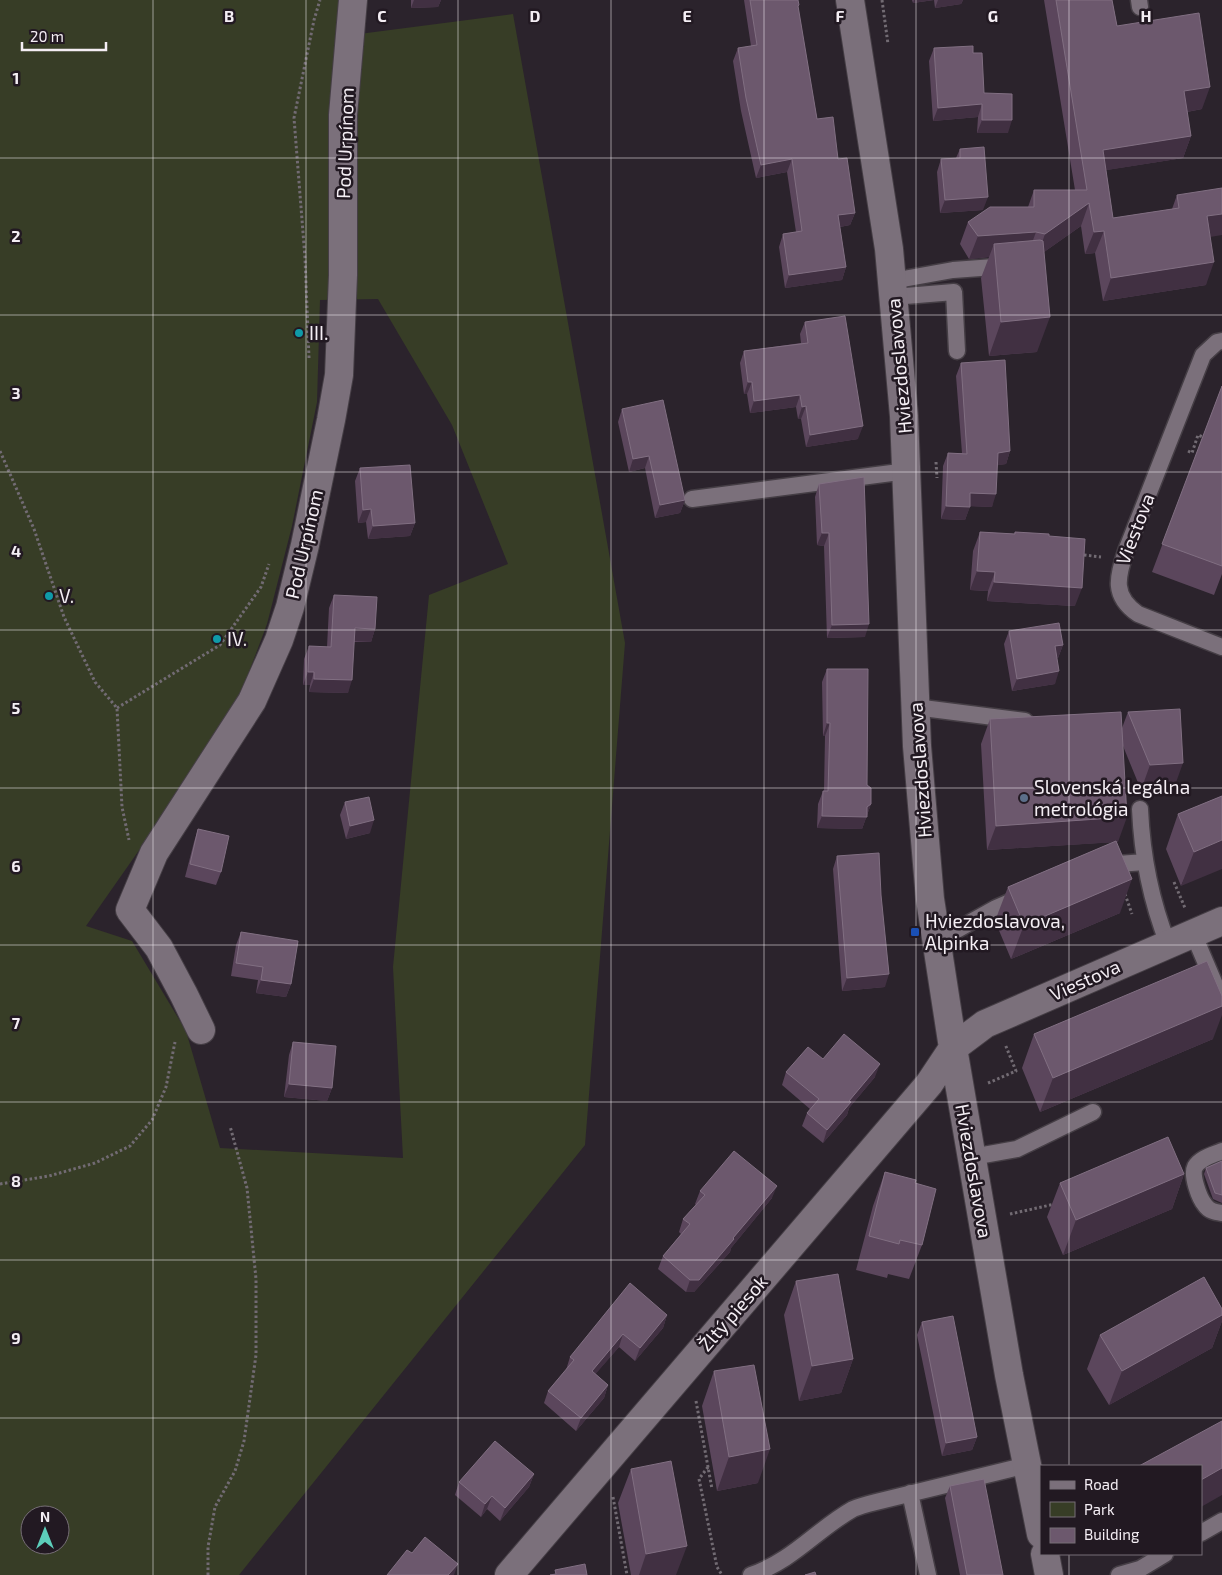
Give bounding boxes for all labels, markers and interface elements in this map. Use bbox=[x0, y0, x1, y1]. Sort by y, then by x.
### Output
text: B bbox=[224, 6, 234, 25]
text: C bbox=[377, 6, 387, 25]
text: D bbox=[530, 6, 541, 25]
text: E bbox=[682, 6, 692, 25]
text: F bbox=[836, 6, 845, 25]
text: G bbox=[988, 6, 998, 25]
text: H bbox=[1140, 6, 1152, 25]
scale bar bbox=[22, 20, 106, 52]
text: 20 m bbox=[30, 27, 64, 45]
text: 1 bbox=[13, 68, 19, 87]
street label: Pod Urpínom bbox=[331, 87, 358, 199]
text: 2 bbox=[11, 226, 21, 245]
street label: Hviezdoslavova bbox=[881, 297, 916, 435]
place label: III. bbox=[309, 321, 328, 344]
marker: III. bbox=[293, 327, 305, 339]
text: 3 bbox=[11, 383, 21, 402]
street label: Pod Urpínom bbox=[280, 487, 327, 601]
street label: Viestova bbox=[1110, 490, 1159, 568]
text: 4 bbox=[11, 541, 21, 560]
place label: V. bbox=[59, 584, 74, 607]
marker: V. bbox=[43, 590, 55, 602]
place label: IV. bbox=[227, 627, 247, 650]
marker: IV. bbox=[211, 633, 223, 645]
text: 5 bbox=[12, 698, 21, 717]
street label: Hviezdoslavova bbox=[903, 701, 936, 839]
place label: Slovenská legálna metrológia bbox=[1034, 775, 1190, 820]
marker: Slovenská legálna metrológia bbox=[1018, 792, 1030, 804]
text: 6 bbox=[11, 856, 21, 875]
place label: Hviezdoslavova, Alpinka bbox=[925, 909, 1065, 954]
marker: Hviezdoslavova, Alpinka bbox=[909, 926, 921, 938]
street label: Viestova bbox=[1046, 954, 1123, 1005]
text: 7 bbox=[12, 1013, 21, 1032]
street label: Hviezdoslavova bbox=[951, 1102, 998, 1240]
text: 8 bbox=[11, 1171, 21, 1190]
street label: Žltý piesok bbox=[693, 1270, 772, 1355]
text: 9 bbox=[11, 1328, 21, 1347]
legend bbox=[1040, 1465, 1202, 1555]
text: Road bbox=[1084, 1475, 1119, 1493]
text: Park bbox=[1084, 1500, 1115, 1518]
north arrow bbox=[20, 1505, 70, 1555]
text: N bbox=[40, 1508, 50, 1525]
text: Building bbox=[1084, 1525, 1140, 1543]

